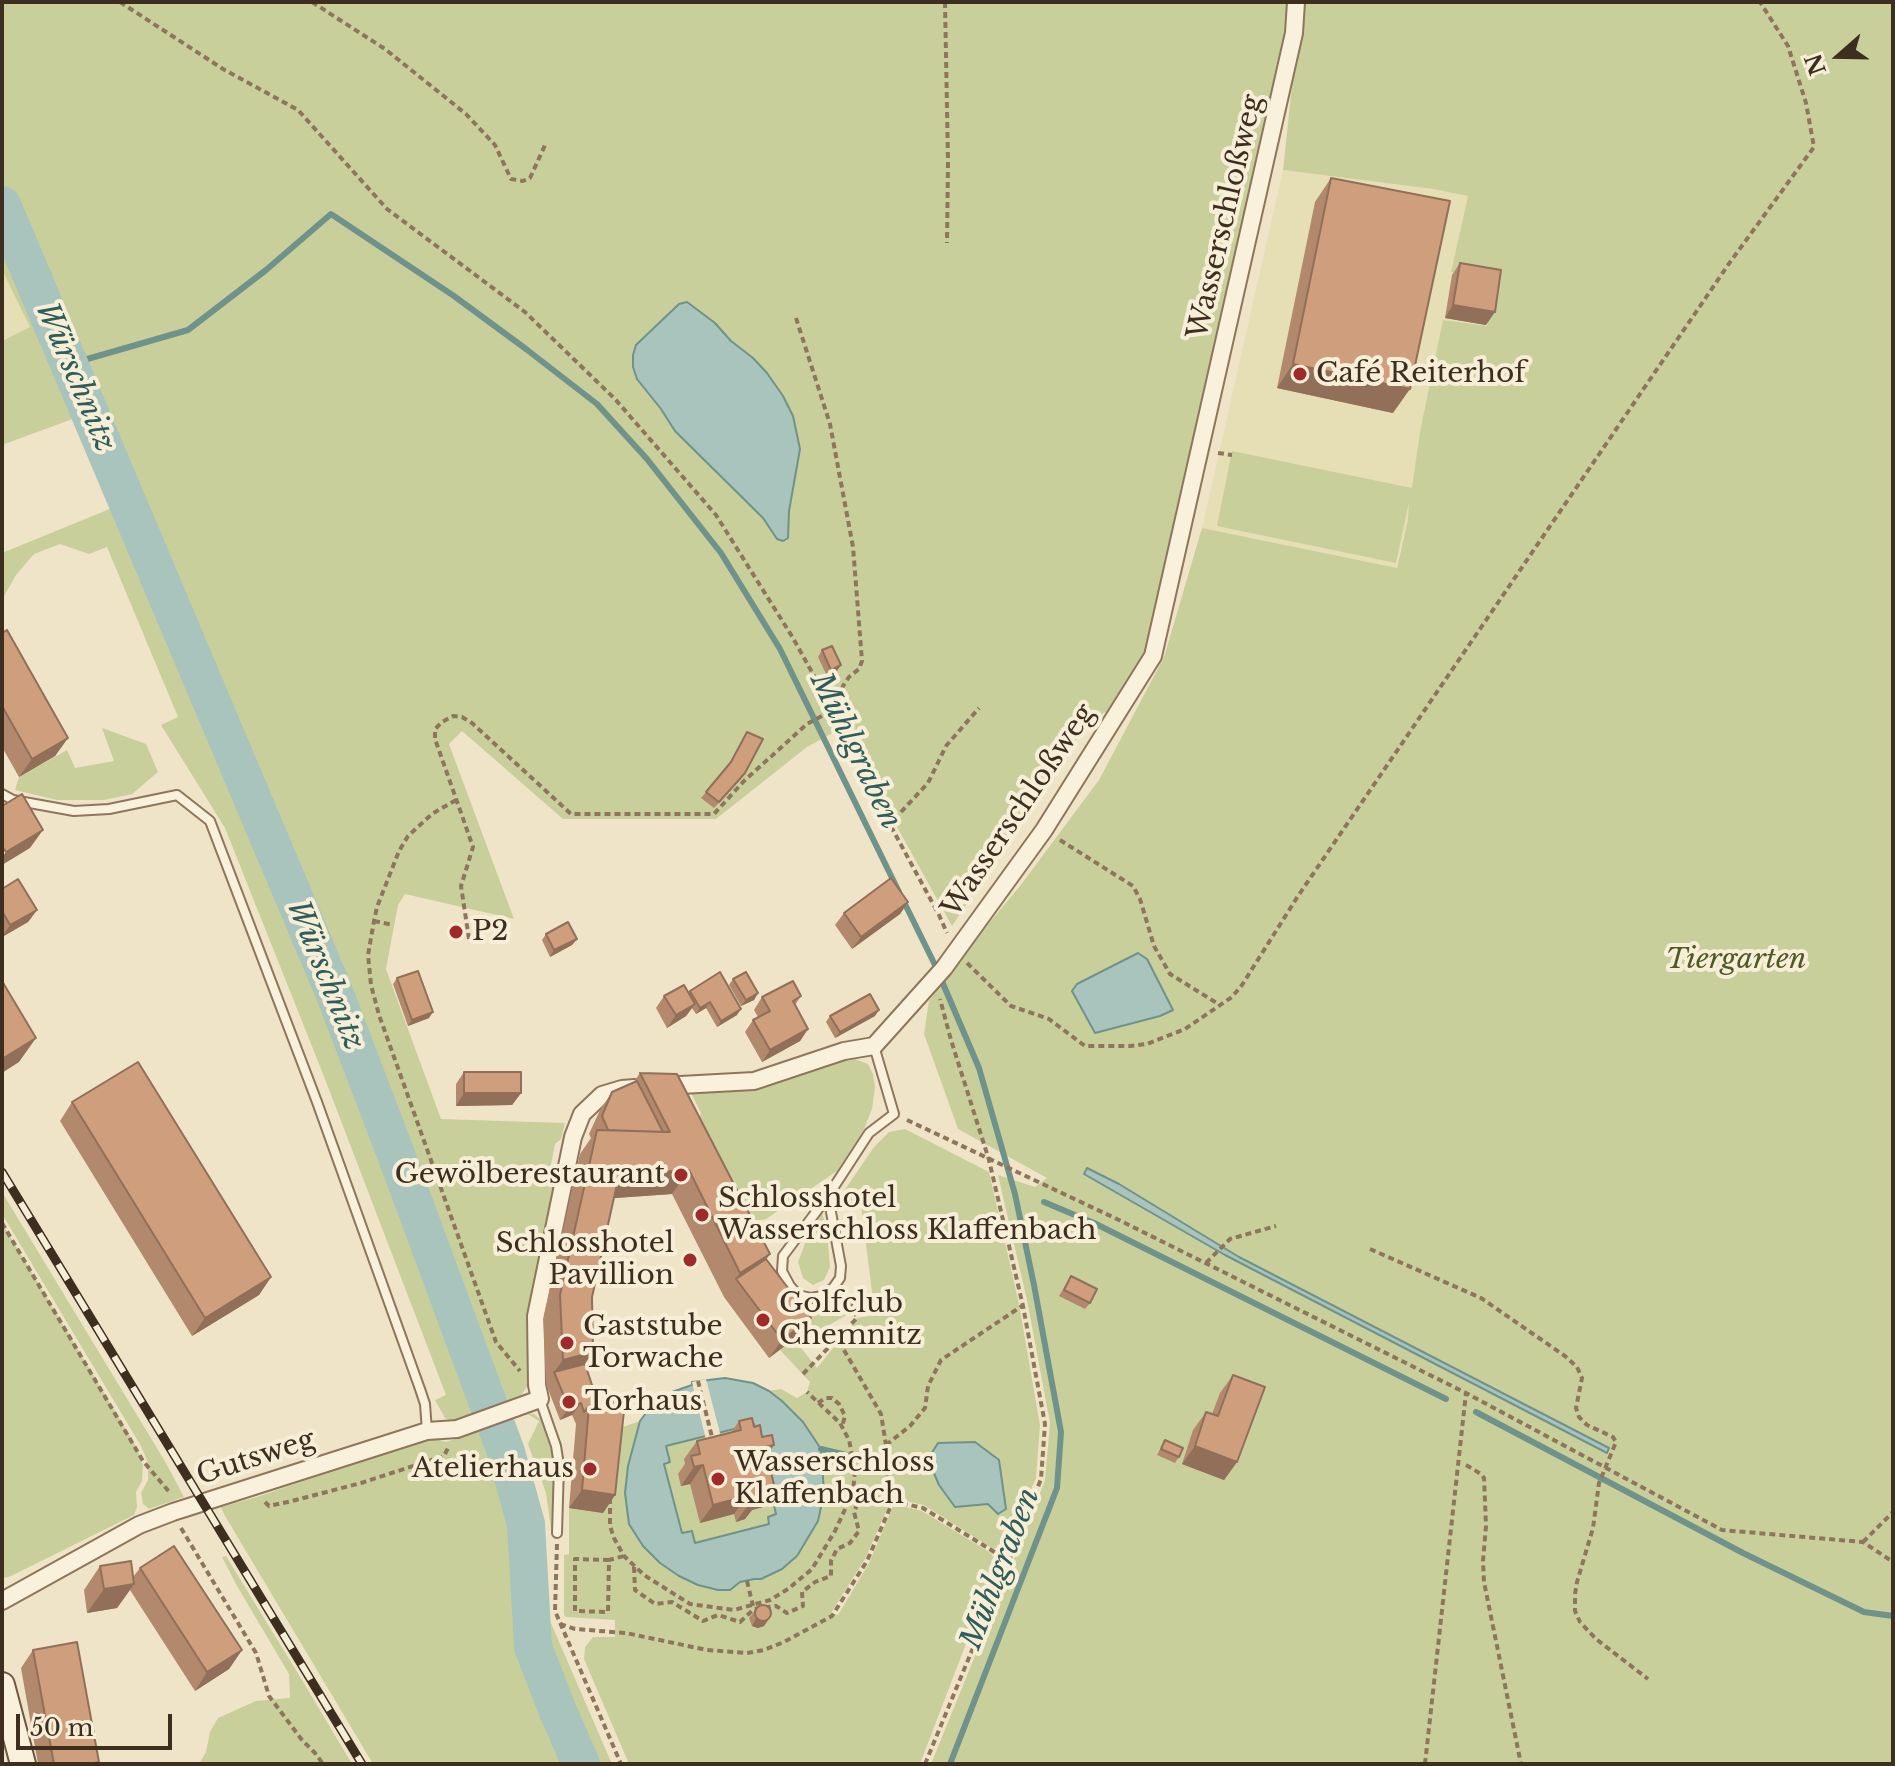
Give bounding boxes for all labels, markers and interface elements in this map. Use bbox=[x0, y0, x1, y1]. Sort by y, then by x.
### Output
north arrow bbox=[1799, 16, 1879, 96]
text: N bbox=[1800, 50, 1832, 79]
street label: Wasserschloßweg bbox=[1182, 92, 1270, 342]
water label: Würschnitz bbox=[27, 297, 123, 457]
place label: Café Reiterhof bbox=[1316, 357, 1526, 391]
marker: Café Reiterhof bbox=[1291, 365, 1309, 383]
water label: Mühlgraben bbox=[802, 667, 908, 835]
street label: Wasserschloßweg bbox=[935, 698, 1103, 924]
water label: Würschnitz bbox=[279, 895, 371, 1055]
place label: P2 bbox=[472, 915, 508, 949]
marker: P2 bbox=[447, 923, 465, 941]
park label: Tiergarten bbox=[1666, 943, 1806, 977]
place label: Gewölberestaurant bbox=[394, 1158, 665, 1192]
marker: Gewölberestaurant bbox=[672, 1166, 690, 1184]
place label: Schlosshotel Wasserschloss Klaffenbach bbox=[718, 1182, 1097, 1248]
marker: Schlosshotel Wasserschloss Klaffenbach bbox=[693, 1206, 711, 1224]
place label: Schlosshotel Pavillion bbox=[496, 1227, 674, 1293]
marker: Schlosshotel Pavillion bbox=[681, 1251, 699, 1269]
place label: Golfclub Chemnitz bbox=[779, 1287, 922, 1353]
place label: Gaststube Torwache bbox=[583, 1310, 723, 1376]
marker: Golfclub Chemnitz bbox=[754, 1311, 772, 1329]
marker: Gaststube Torwache bbox=[558, 1334, 576, 1352]
place label: Torhaus bbox=[585, 1385, 702, 1419]
marker: Torhaus bbox=[560, 1393, 578, 1411]
street label: Gutsweg bbox=[193, 1423, 319, 1493]
place label: Wasserschloss Klaffenbach bbox=[734, 1446, 935, 1512]
place label: Atelierhaus bbox=[412, 1452, 574, 1486]
marker: Atelierhaus bbox=[581, 1460, 599, 1478]
marker: Wasserschloss Klaffenbach bbox=[709, 1470, 727, 1488]
water label: Mühlgraben bbox=[954, 1483, 1048, 1655]
scale bar bbox=[20, 1698, 176, 1748]
text: 50 m bbox=[30, 1713, 93, 1742]

